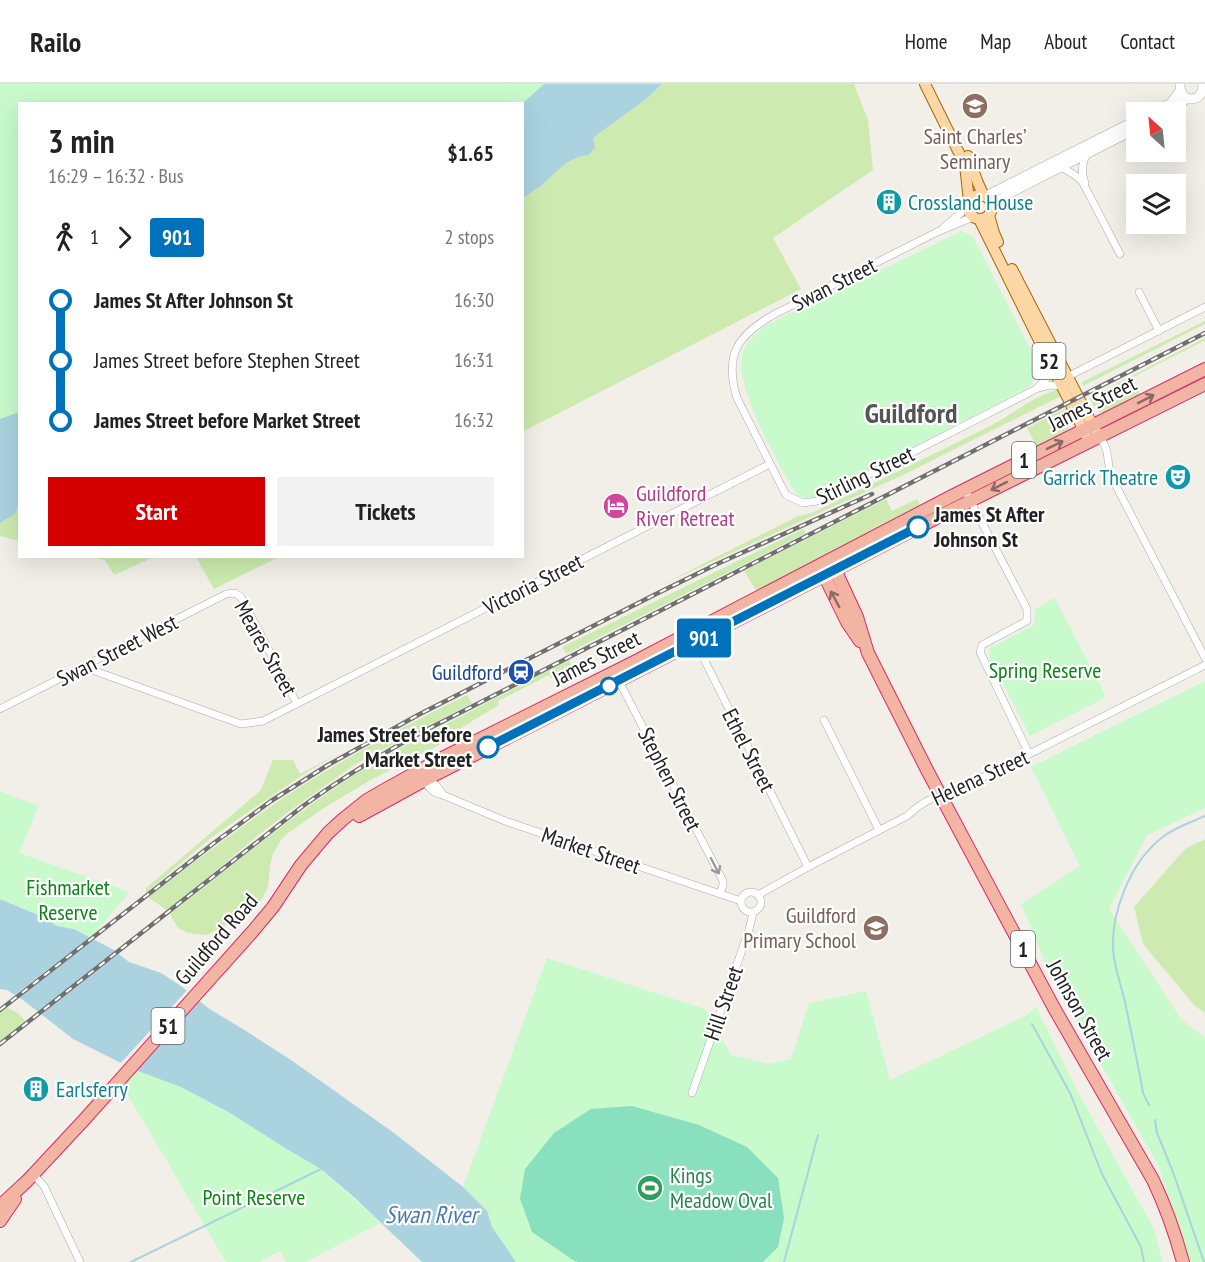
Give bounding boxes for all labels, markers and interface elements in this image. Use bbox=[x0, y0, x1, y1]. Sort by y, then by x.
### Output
text: Railo bbox=[30, 23, 81, 60]
text: Home bbox=[905, 28, 947, 55]
text: Map bbox=[980, 28, 1011, 55]
text: About bbox=[1044, 28, 1087, 55]
text: Contact bbox=[1120, 28, 1175, 55]
school or university icon: Saint Charles’ Seminary bbox=[960, 91, 990, 121]
north arrow bbox=[1126, 102, 1186, 162]
map controls bbox=[1126, 102, 1186, 234]
text: 3 min bbox=[48, 119, 115, 162]
place label: Saint Charles’ Seminary bbox=[923, 122, 1027, 175]
text: $1.65 bbox=[447, 139, 494, 167]
text: 16:29 – 16:32 · Bus bbox=[48, 163, 183, 189]
button: layers bbox=[1126, 174, 1186, 234]
building icon: Crossland House bbox=[874, 187, 904, 217]
place label: Crossland House bbox=[908, 188, 1033, 216]
icon: walk bbox=[48, 221, 81, 254]
icon: forward bbox=[108, 221, 141, 254]
text: 1 bbox=[90, 224, 99, 250]
text: 901 bbox=[162, 224, 192, 251]
text: 2 stops bbox=[445, 224, 494, 250]
street label: Swan Street bbox=[787, 251, 881, 317]
text: James St After Johnson St bbox=[94, 286, 293, 314]
text: 16:30 bbox=[454, 287, 494, 313]
road number: 52 bbox=[1032, 343, 1066, 379]
text: James Street before Stephen Street bbox=[94, 346, 360, 374]
text: 16:31 bbox=[454, 347, 494, 373]
street label: James Street bbox=[1042, 369, 1141, 438]
one-way arrow bbox=[1137, 393, 1155, 404]
district label: Guildford bbox=[865, 394, 957, 431]
text: James Street before Market Street bbox=[94, 406, 360, 434]
text: 16:32 bbox=[454, 407, 494, 433]
street label: Stirling Street bbox=[811, 439, 919, 511]
one-way arrow bbox=[1046, 439, 1064, 450]
road number: 1 bbox=[1012, 442, 1036, 478]
theatre icon: Garrick Theatre bbox=[1163, 462, 1193, 492]
place label: Garrick Theatre bbox=[1043, 463, 1158, 491]
button: Start bbox=[48, 477, 265, 546]
button: Tickets bbox=[277, 477, 494, 546]
place label: Guildford River Retreat bbox=[636, 479, 734, 532]
one-way arrow bbox=[991, 480, 1008, 492]
hotel icon: Guildford River Retreat bbox=[601, 491, 631, 521]
place label: James St After Johnson St bbox=[933, 500, 1045, 553]
marker: James St After Johnson St bbox=[907, 516, 929, 538]
street label: Victoria Street bbox=[478, 547, 587, 621]
one-way arrow bbox=[829, 590, 840, 608]
street label: Meares Street bbox=[228, 595, 304, 701]
street label: Swan Street West bbox=[52, 608, 182, 692]
line badge: 901 bbox=[670, 618, 738, 658]
street label: James Street bbox=[546, 624, 645, 693]
text: 901 bbox=[689, 625, 719, 652]
park label: Spring Reserve bbox=[989, 656, 1101, 684]
station icon: Guildford bbox=[506, 657, 536, 687]
place label: Guildford bbox=[432, 658, 502, 686]
unlabelled marker bbox=[600, 677, 618, 695]
street label: Ethel Street bbox=[716, 704, 782, 796]
place label: James Street before Market Street bbox=[316, 720, 473, 773]
street label: Stephen Street bbox=[632, 722, 708, 836]
marker: James Street before Market Street bbox=[477, 736, 499, 758]
street label: Helena Street bbox=[927, 742, 1033, 812]
street label: Market Street bbox=[538, 820, 644, 880]
one-way arrow bbox=[710, 856, 721, 874]
park label: Fishmarket Reserve bbox=[26, 873, 110, 926]
street label: Guildford Road bbox=[169, 887, 263, 991]
place label: Guildford Primary School bbox=[743, 901, 857, 954]
school or university icon: Guildford Primary School bbox=[861, 913, 891, 943]
road number: 1 bbox=[1011, 931, 1035, 967]
street label: Johnson Street bbox=[1040, 954, 1119, 1065]
street label: Hill Street bbox=[697, 962, 749, 1044]
road number: 51 bbox=[152, 1008, 184, 1044]
building icon: Earlsferry bbox=[21, 1074, 51, 1104]
place label: Earlsferry bbox=[56, 1075, 128, 1103]
place label: Kings Meadow Oval bbox=[670, 1161, 773, 1214]
sports icon: Kings Meadow Oval bbox=[635, 1173, 665, 1203]
park label: Point Reserve bbox=[203, 1183, 305, 1211]
water label: Swan River bbox=[385, 1199, 481, 1230]

